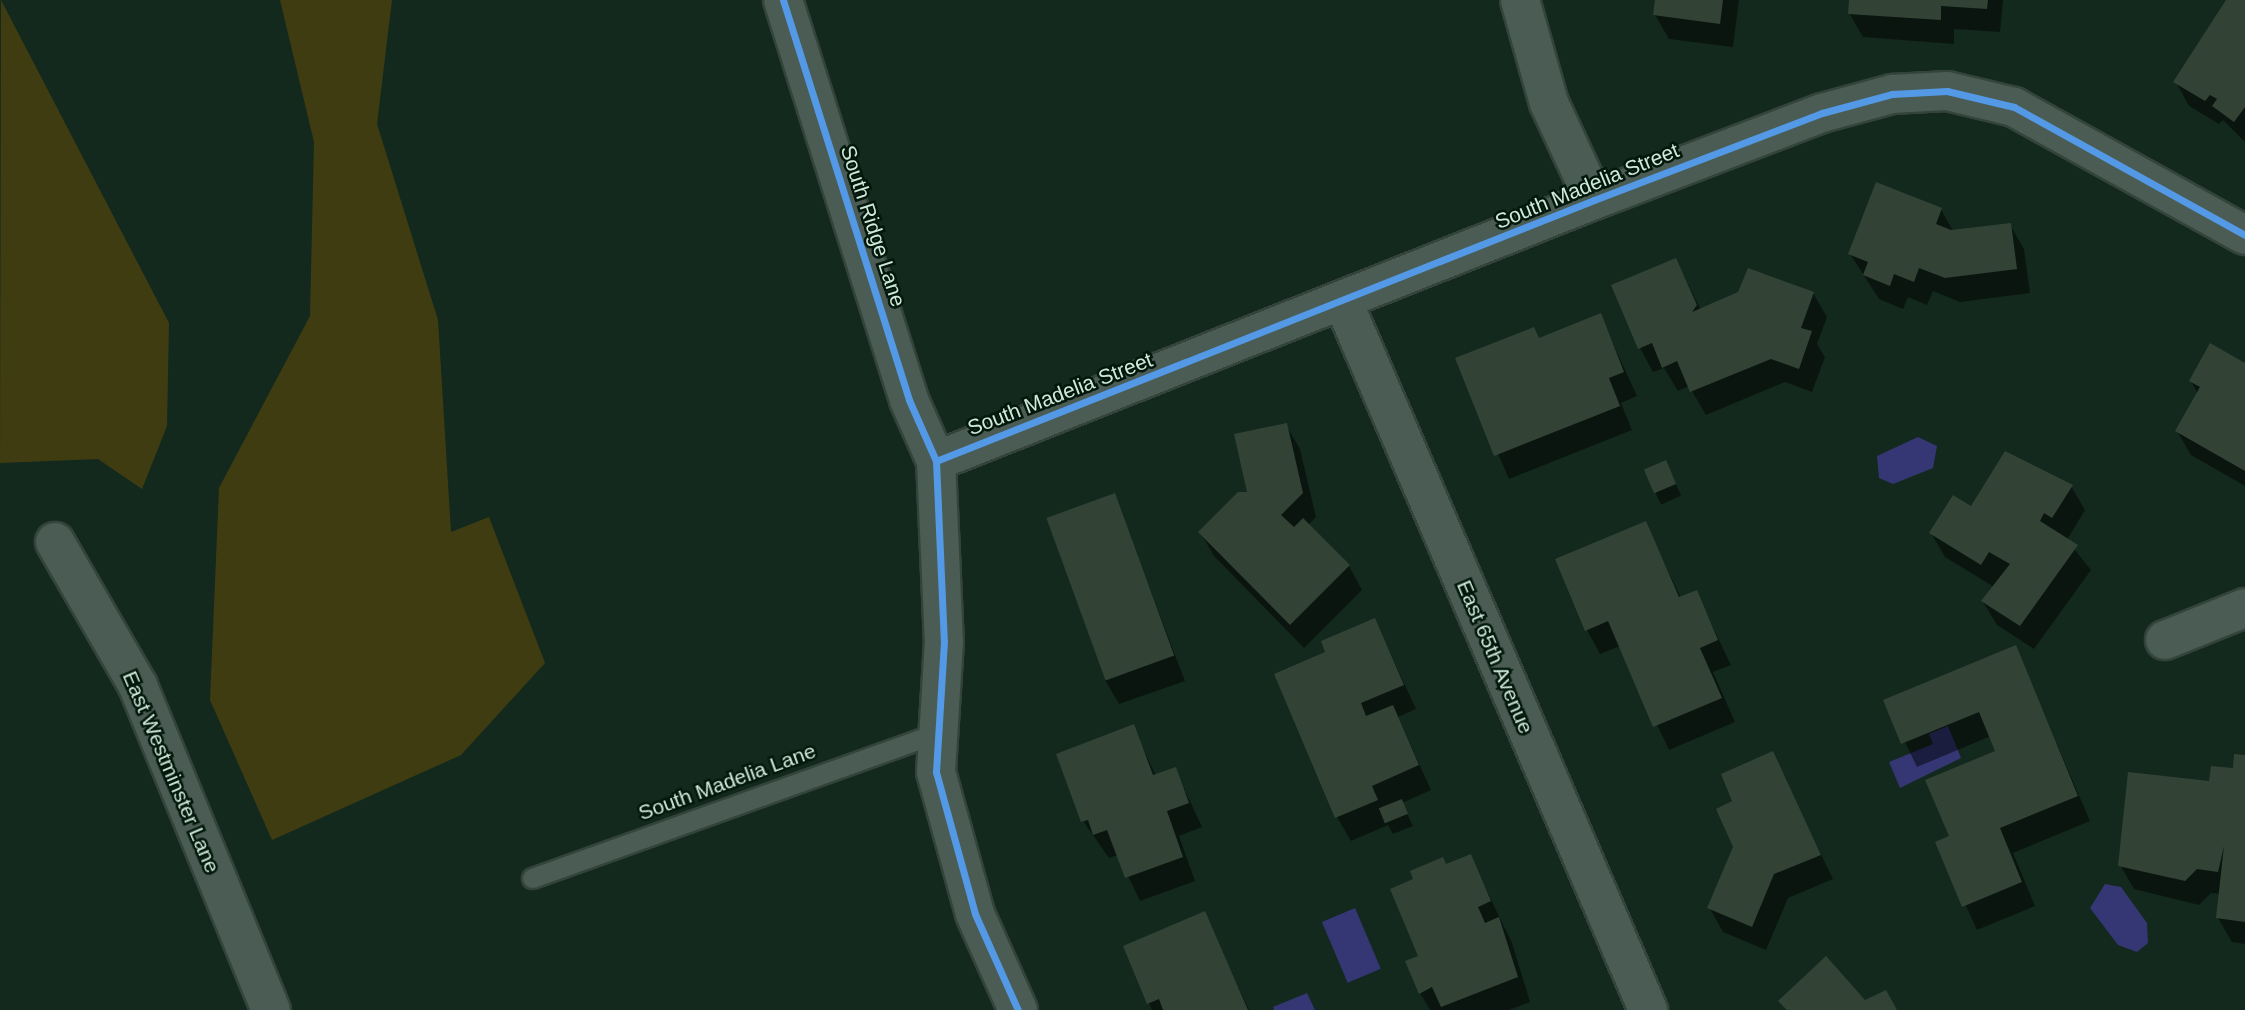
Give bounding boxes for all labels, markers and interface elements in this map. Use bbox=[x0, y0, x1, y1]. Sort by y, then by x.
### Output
street label: South Madelia Street bbox=[1491, 138, 1683, 234]
street label: South Ridge Lane bbox=[835, 142, 911, 310]
street label: South Madelia Street bbox=[964, 347, 1156, 441]
street label: East 65th Avenue bbox=[1451, 576, 1539, 738]
street label: East Westminster Lane bbox=[117, 667, 225, 877]
street label: South Madelia Lane bbox=[635, 738, 819, 826]

